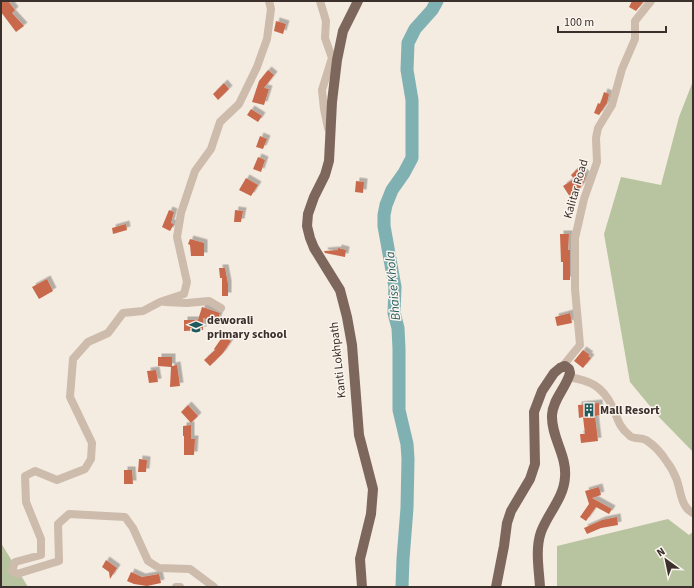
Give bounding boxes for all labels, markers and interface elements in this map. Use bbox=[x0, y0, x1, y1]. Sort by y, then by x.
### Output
scale bar bbox=[558, 8, 666, 34]
text: 100 m bbox=[564, 14, 594, 31]
street label: Kalitar Road bbox=[559, 157, 593, 221]
water label: Bhaise Khola bbox=[381, 251, 405, 321]
place label: deworali primary school bbox=[207, 312, 287, 343]
school or university icon: deworali primary school bbox=[188, 319, 204, 335]
street label: Kanti Lokhpath bbox=[326, 321, 350, 399]
building icon: Mall Resort bbox=[581, 402, 597, 418]
place label: Mall Resort bbox=[600, 402, 660, 419]
north arrow bbox=[646, 540, 686, 580]
text: N bbox=[654, 544, 668, 560]

